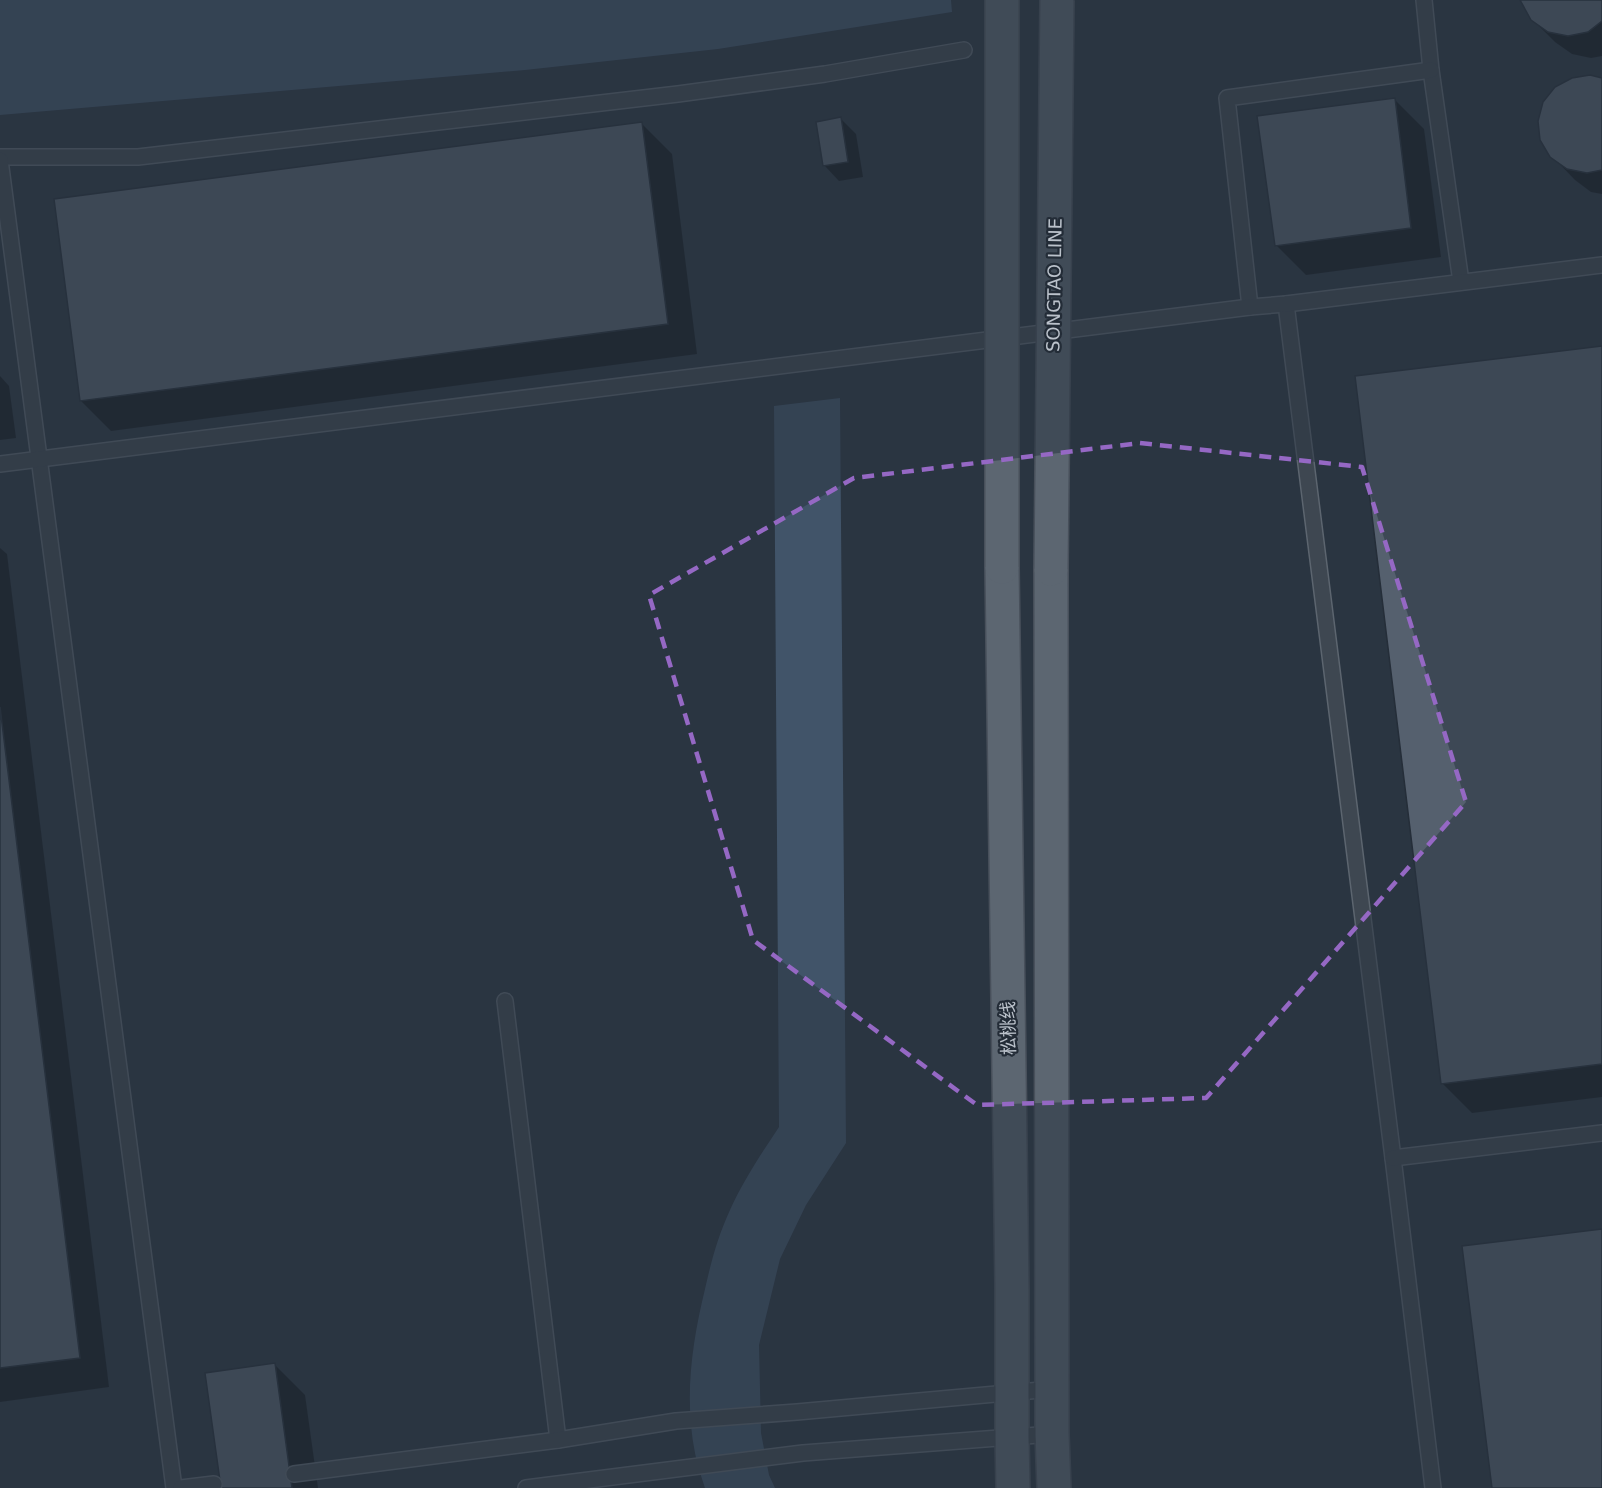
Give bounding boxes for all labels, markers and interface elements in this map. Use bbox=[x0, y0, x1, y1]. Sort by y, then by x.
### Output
street label: SONGTAO LINE bbox=[1042, 218, 1066, 352]
street label: 松桃线 bbox=[997, 1001, 1019, 1055]

